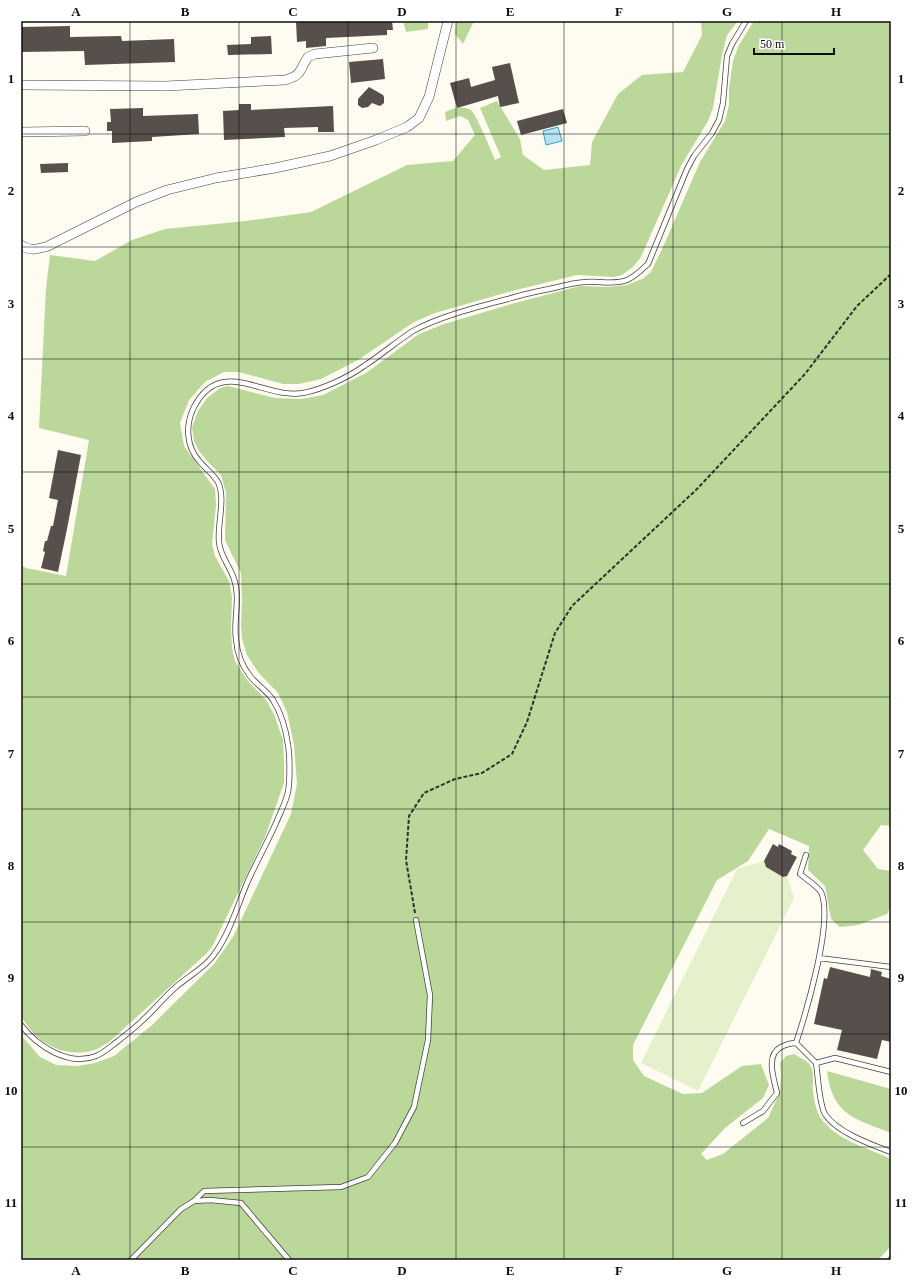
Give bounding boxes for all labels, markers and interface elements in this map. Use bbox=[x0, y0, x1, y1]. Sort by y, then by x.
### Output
text: A bbox=[71, 4, 81, 19]
text: B bbox=[181, 4, 190, 19]
text: C bbox=[288, 4, 298, 19]
text: D bbox=[397, 4, 407, 19]
text: E bbox=[506, 4, 514, 19]
text: F bbox=[615, 4, 623, 19]
text: G bbox=[722, 4, 732, 19]
text: H bbox=[831, 4, 841, 19]
scale bar bbox=[754, 30, 834, 56]
text: 50 m bbox=[760, 37, 785, 51]
text: 1 bbox=[8, 71, 14, 86]
text: 1 bbox=[898, 71, 904, 86]
text: 2 bbox=[8, 183, 14, 198]
text: 2 bbox=[898, 183, 904, 198]
text: 3 bbox=[8, 296, 15, 311]
text: 3 bbox=[898, 296, 905, 311]
text: 4 bbox=[8, 408, 15, 423]
text: 4 bbox=[898, 408, 905, 423]
text: 5 bbox=[8, 521, 15, 536]
text: 5 bbox=[898, 521, 905, 536]
text: 6 bbox=[8, 633, 15, 648]
text: 6 bbox=[898, 633, 905, 648]
text: 7 bbox=[8, 746, 15, 761]
text: 7 bbox=[898, 746, 905, 761]
text: 8 bbox=[8, 858, 15, 873]
text: 8 bbox=[898, 858, 905, 873]
text: 9 bbox=[8, 970, 15, 985]
text: 9 bbox=[898, 970, 905, 985]
text: 10 bbox=[5, 1083, 18, 1098]
text: 10 bbox=[895, 1083, 908, 1098]
text: 11 bbox=[5, 1195, 17, 1210]
text: 11 bbox=[895, 1195, 907, 1210]
text: A bbox=[71, 1263, 81, 1278]
text: B bbox=[181, 1263, 190, 1278]
text: C bbox=[288, 1263, 298, 1278]
text: D bbox=[397, 1263, 407, 1278]
text: E bbox=[506, 1263, 514, 1278]
text: F bbox=[615, 1263, 623, 1278]
text: G bbox=[722, 1263, 732, 1278]
text: H bbox=[831, 1263, 841, 1278]

